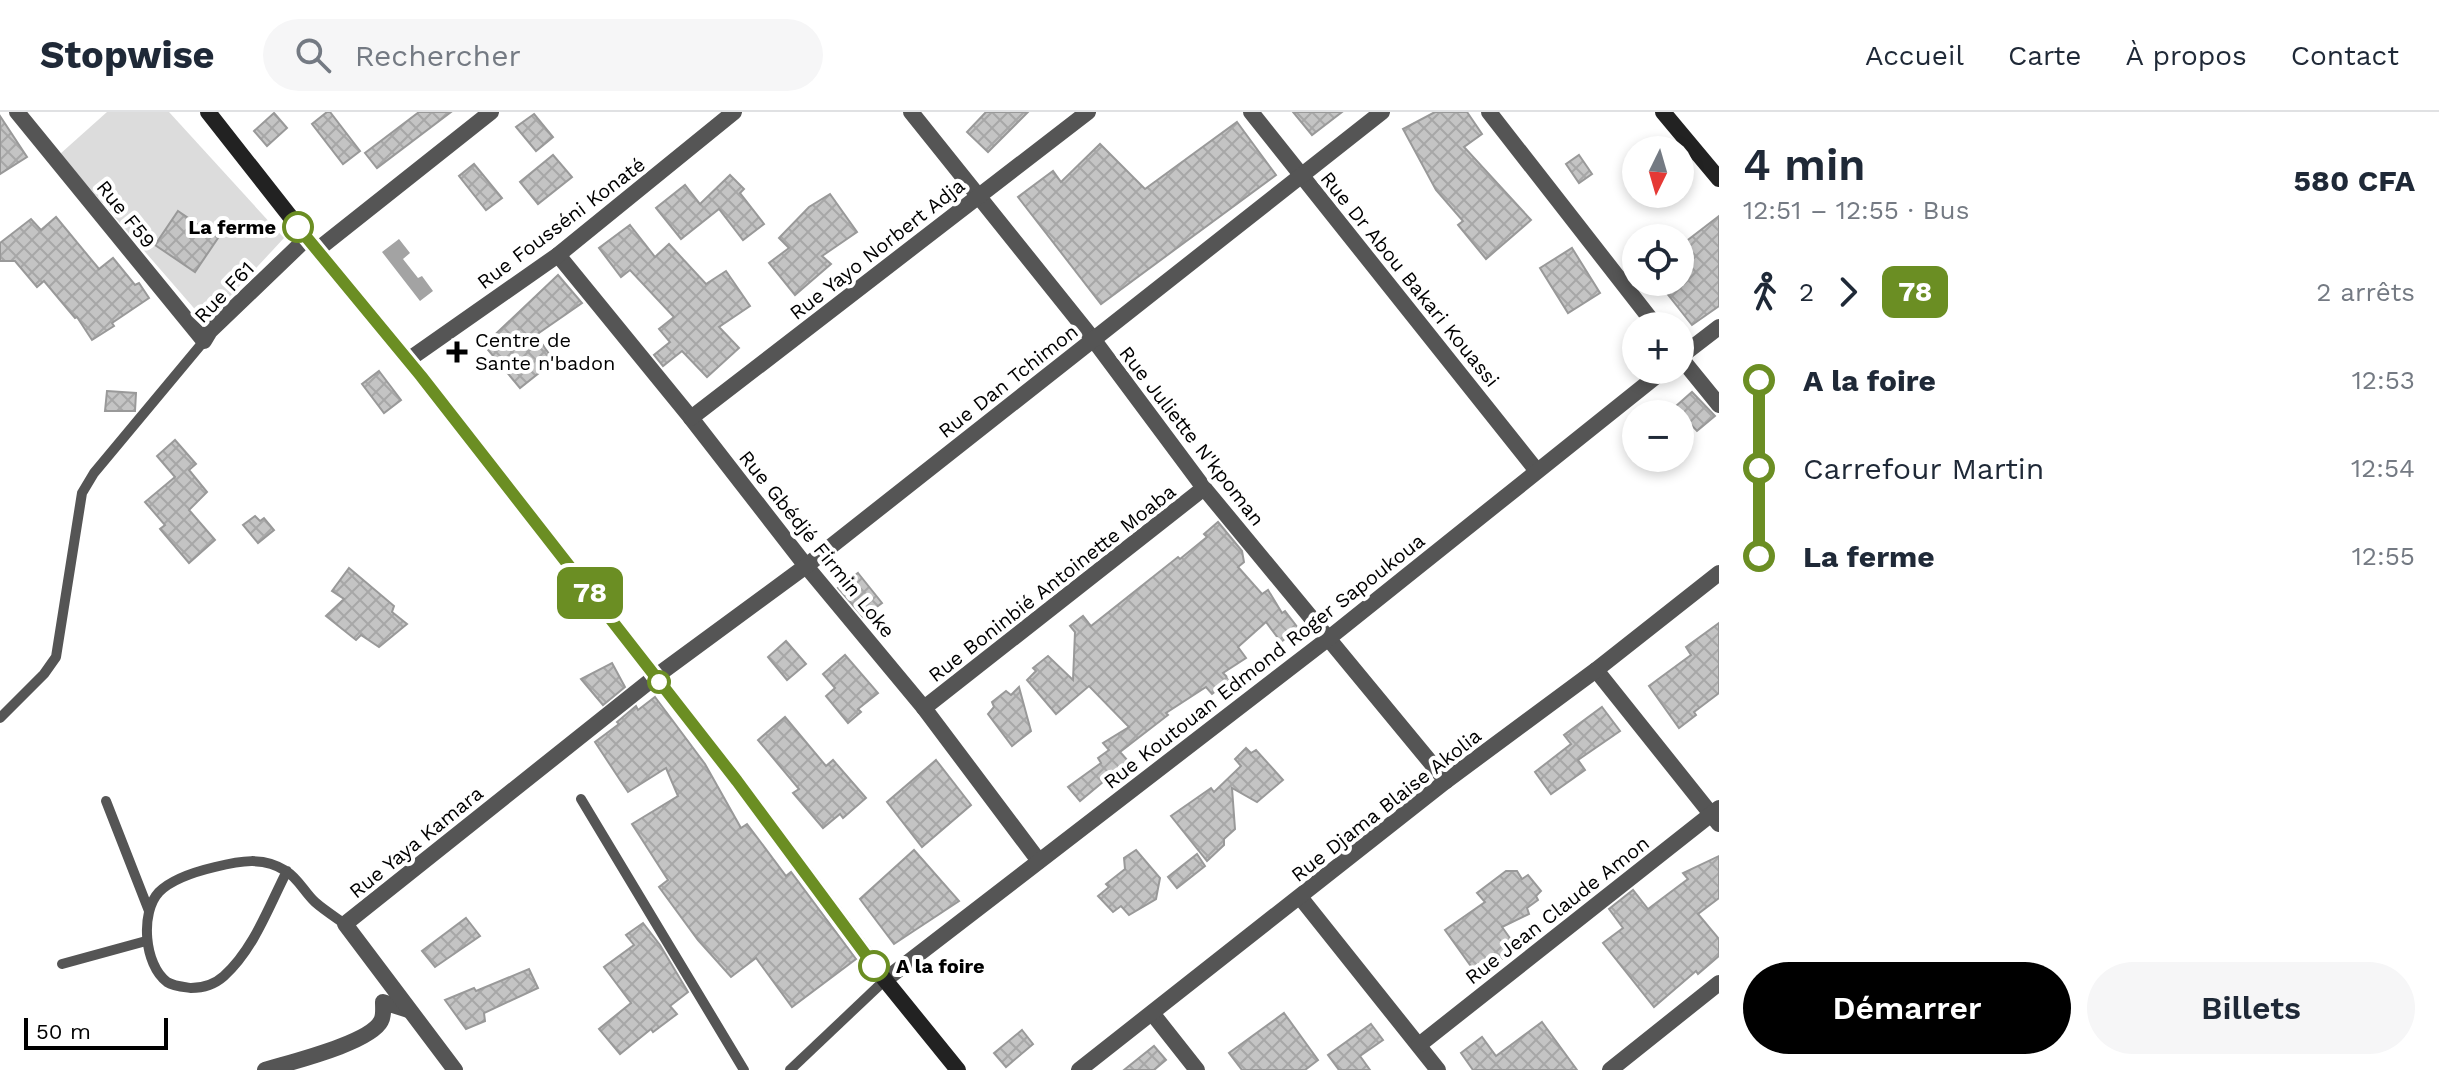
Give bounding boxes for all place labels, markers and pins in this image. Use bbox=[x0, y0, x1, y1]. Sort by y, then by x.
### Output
marker: La ferme bbox=[283, 212, 313, 242]
place label: La ferme bbox=[188, 215, 276, 239]
place label: Centre de Sante n'badon bbox=[475, 328, 615, 375]
marker: Centre de Sante n'badon bbox=[446, 341, 468, 363]
unlabelled marker bbox=[648, 671, 670, 693]
marker: A la foire bbox=[859, 951, 889, 981]
place label: A la foire bbox=[896, 954, 985, 978]

